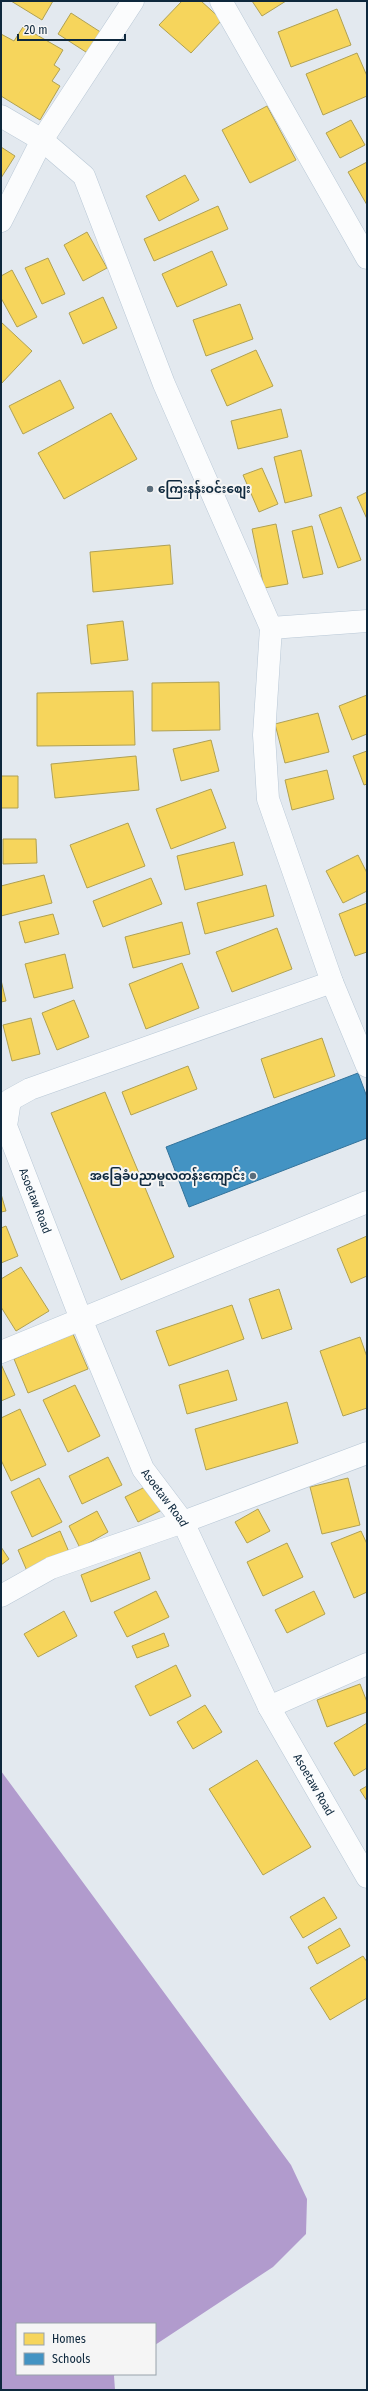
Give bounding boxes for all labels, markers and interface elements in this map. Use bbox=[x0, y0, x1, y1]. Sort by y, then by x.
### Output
scale bar bbox=[18, 16, 125, 42]
text: 20 m bbox=[24, 23, 48, 37]
place label: ကြေးနန်းဝင်းစျေး bbox=[158, 479, 251, 500]
marker: ကြေးနန်းဝင်းစျေး bbox=[145, 484, 155, 494]
street label: Asoetaw Road bbox=[16, 1166, 54, 1236]
place label: အခြေခံပညာမူလတန်းကျောင်း bbox=[90, 1166, 245, 1187]
marker: အခြေခံပညာမူလတန်းကျောင်း bbox=[248, 1171, 258, 1181]
street label: Asoetaw Road bbox=[138, 1466, 191, 1529]
street label: Asoetaw Road bbox=[291, 1751, 337, 1818]
legend bbox=[16, 2323, 156, 2375]
text: Homes bbox=[52, 2332, 86, 2346]
text: Schools bbox=[52, 2352, 90, 2366]

